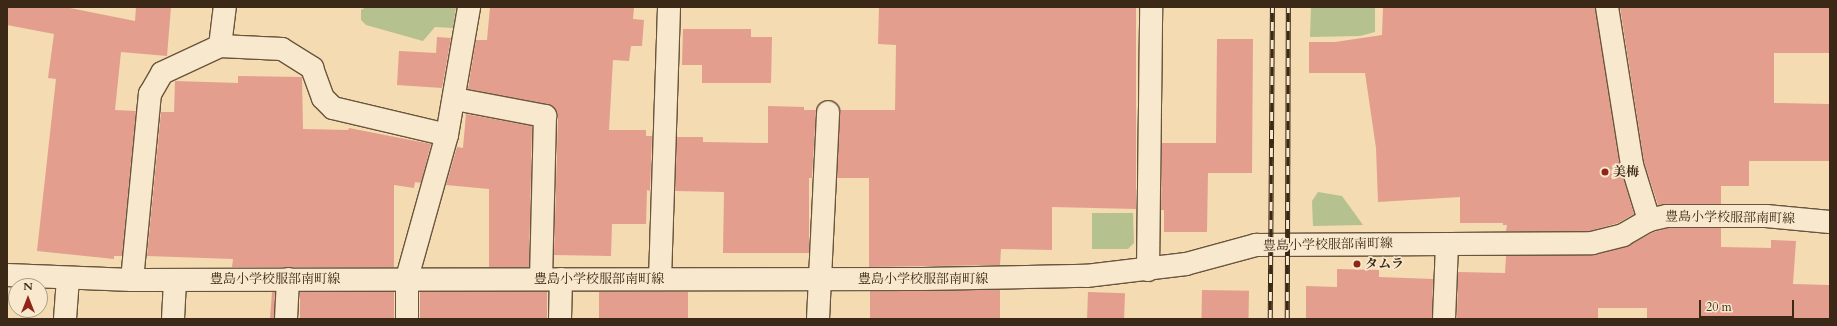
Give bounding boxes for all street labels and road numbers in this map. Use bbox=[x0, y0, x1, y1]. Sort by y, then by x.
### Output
street label: 豊島小学校服部南町線 bbox=[1665, 209, 1795, 227]
street label: 豊島小学校服部南町線 bbox=[1263, 236, 1393, 254]
street label: 豊島小学校服部南町線 bbox=[210, 271, 340, 287]
street label: 豊島小学校服部南町線 bbox=[534, 271, 664, 287]
street label: 豊島小学校服部南町線 bbox=[858, 271, 988, 287]

